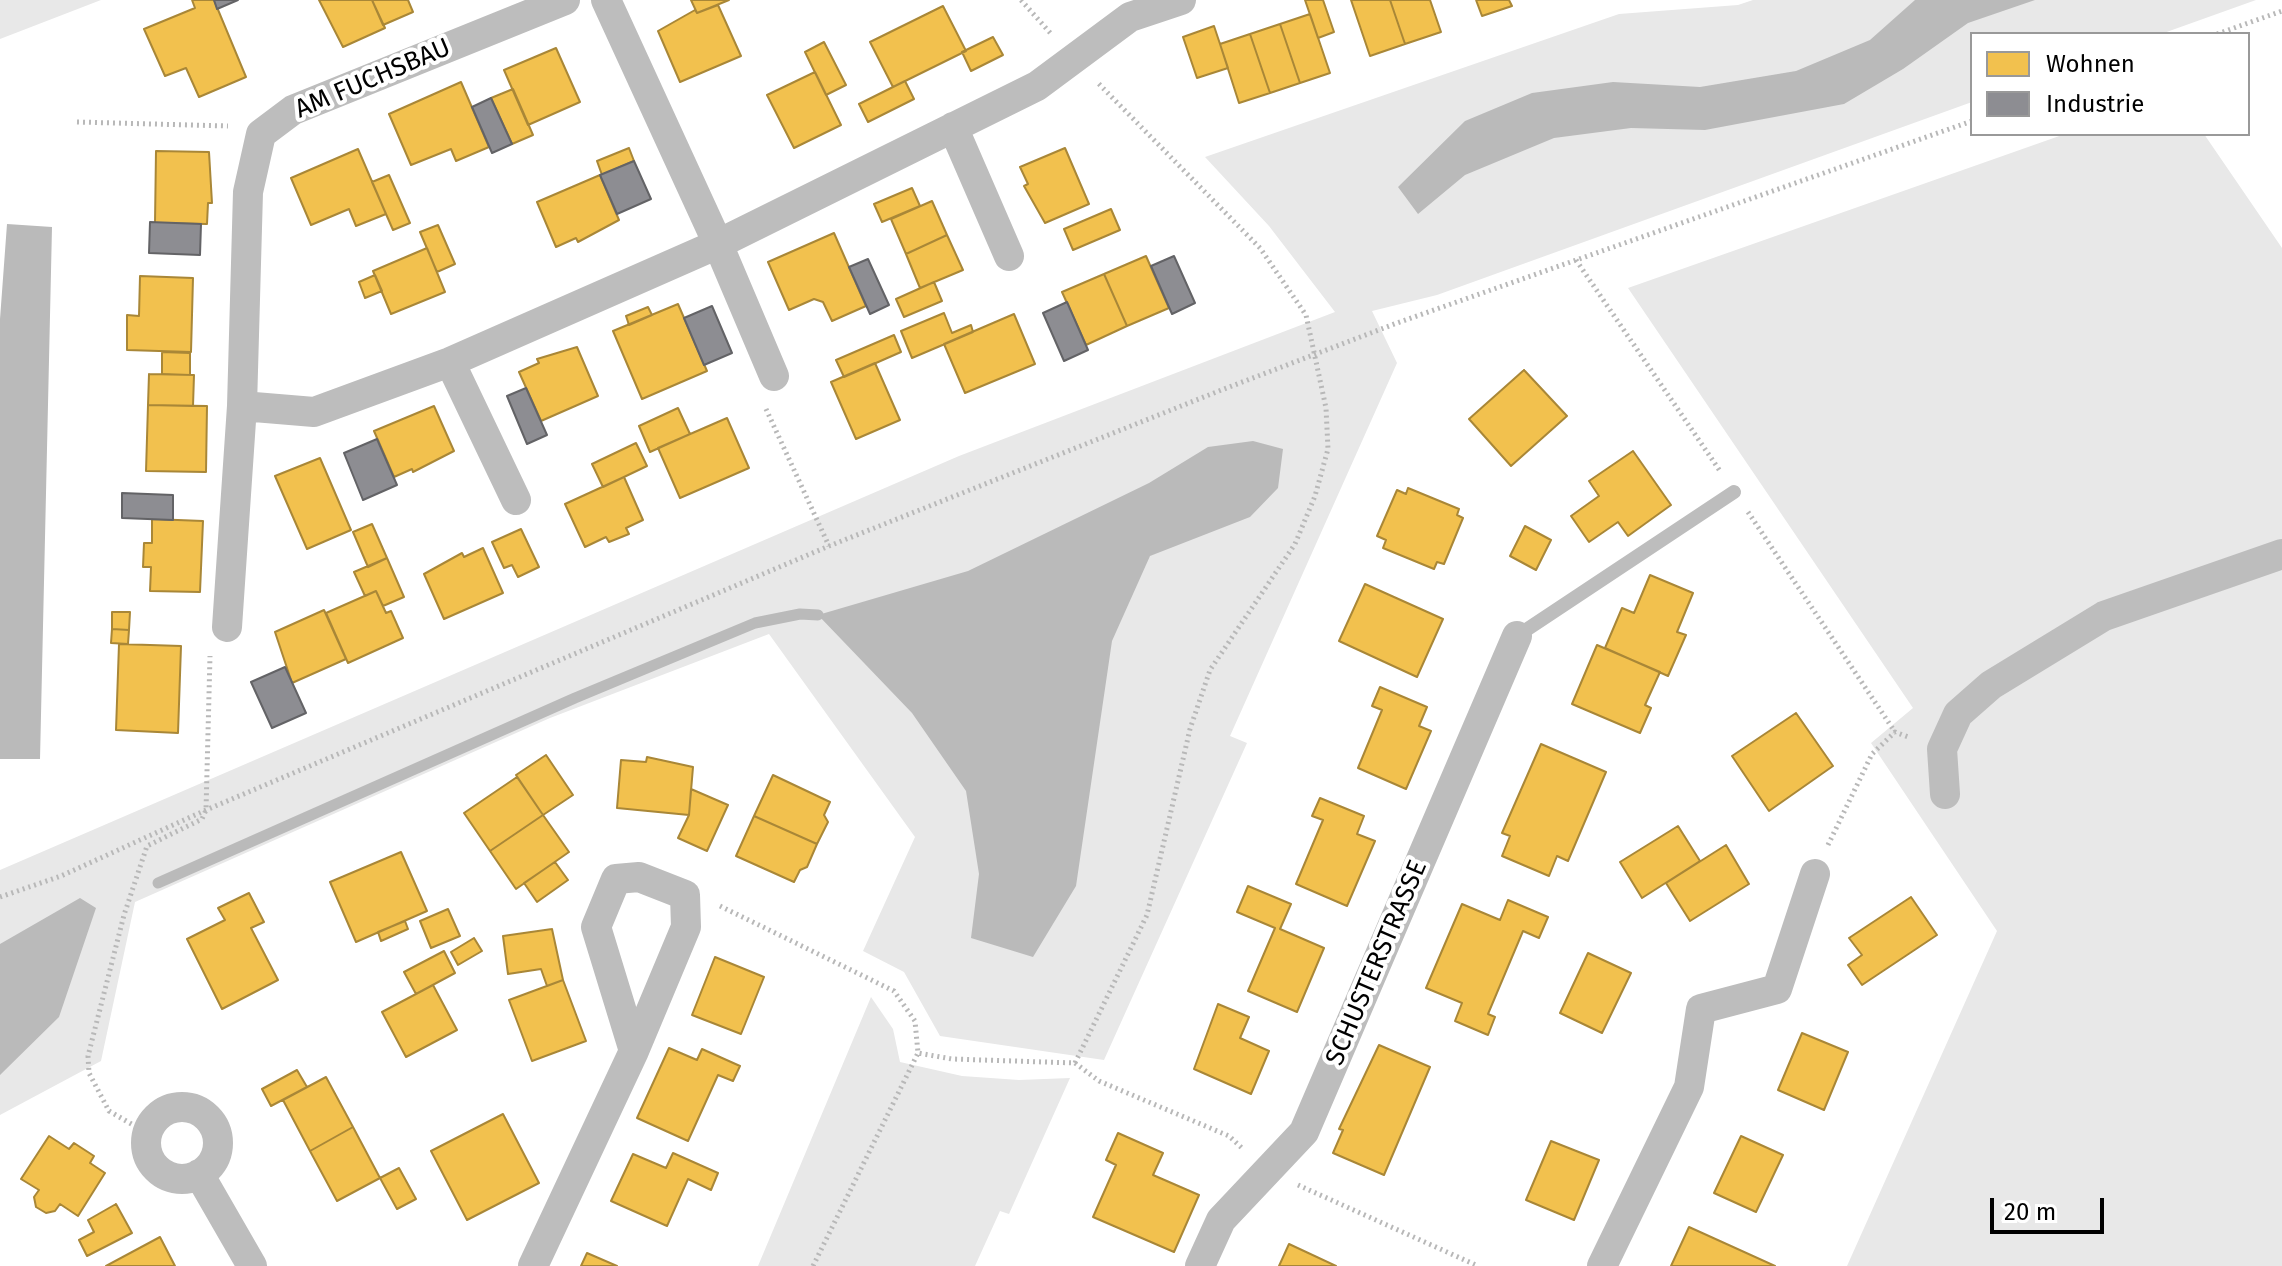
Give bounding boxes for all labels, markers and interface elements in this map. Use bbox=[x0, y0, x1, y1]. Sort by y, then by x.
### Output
street label: AM FUCHSBAU bbox=[291, 32, 455, 126]
legend bbox=[1970, 32, 2250, 136]
text: Wohnen bbox=[2046, 50, 2135, 78]
text: Industrie bbox=[2046, 90, 2144, 118]
street label: SCHUSTERSTRASSE bbox=[1320, 856, 1434, 1070]
scale bar bbox=[1994, 1182, 2108, 1232]
text: 20 m bbox=[2004, 1198, 2056, 1226]

